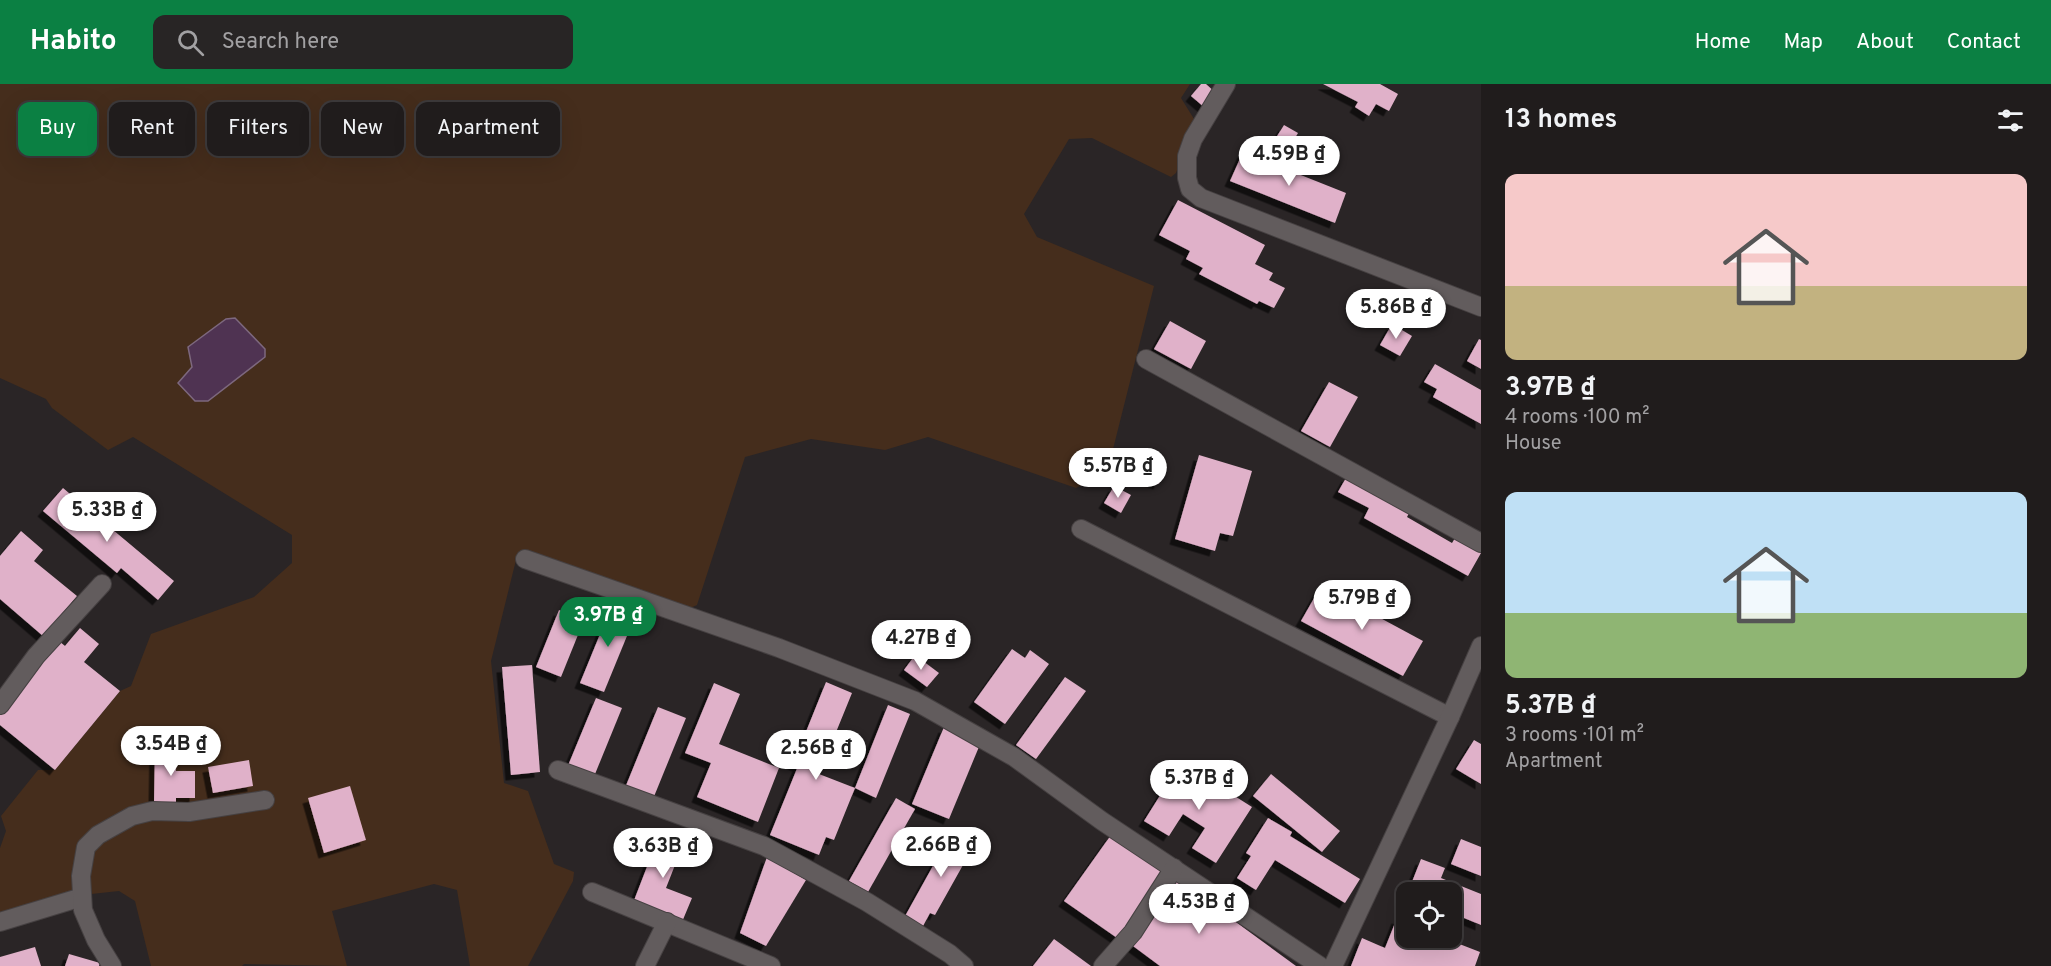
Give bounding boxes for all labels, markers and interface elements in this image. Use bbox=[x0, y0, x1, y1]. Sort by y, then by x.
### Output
search box bbox=[153, 15, 573, 69]
text: Habito bbox=[30, 24, 117, 60]
icon: search bbox=[174, 26, 207, 59]
text: Search here bbox=[222, 29, 339, 56]
text: Home bbox=[1695, 29, 1751, 56]
text: Map bbox=[1784, 29, 1823, 56]
text: About bbox=[1856, 29, 1914, 56]
text: Contact bbox=[1947, 29, 2021, 56]
chip: Buy bbox=[18, 102, 97, 156]
chip: Rent bbox=[109, 102, 195, 156]
chip: Filters bbox=[207, 102, 309, 156]
chip: New bbox=[321, 102, 404, 156]
chip: Apartment bbox=[416, 102, 560, 156]
text: 13 homes bbox=[1505, 104, 1617, 137]
icon: filters bbox=[1994, 104, 2027, 137]
pin: 4.59B ₫ bbox=[1234, 136, 1344, 187]
text: 4.59B ₫ bbox=[1253, 142, 1325, 168]
icon: home bbox=[1712, 213, 1820, 321]
pin: 5.86B ₫ bbox=[1341, 289, 1451, 340]
text: 5.86B ₫ bbox=[1360, 295, 1432, 321]
text: 3.97B ₫ bbox=[1505, 372, 1595, 405]
text: 4 rooms · 100 m² bbox=[1505, 405, 1650, 431]
text: House bbox=[1505, 431, 1561, 457]
pin: 5.57B ₫ bbox=[1063, 448, 1173, 499]
text: 5.57B ₫ bbox=[1083, 454, 1153, 480]
pin: 5.33B ₫ bbox=[52, 492, 162, 543]
text: 5.33B ₫ bbox=[71, 498, 143, 524]
icon: home bbox=[1712, 531, 1820, 639]
pin: 5.79B ₫ bbox=[1307, 580, 1417, 631]
text: 5.79B ₫ bbox=[1328, 586, 1396, 612]
pin: 3.97B ₫ bbox=[553, 597, 663, 648]
text: 3.97B ₫ bbox=[573, 603, 643, 629]
pin: 4.27B ₫ bbox=[866, 620, 976, 671]
text: 4.27B ₫ bbox=[886, 626, 956, 652]
text: 5.37B ₫ bbox=[1505, 690, 1596, 723]
text: 3 rooms · 101 m² bbox=[1505, 723, 1644, 749]
pin: 3.54B ₫ bbox=[116, 726, 226, 777]
pin: 2.56B ₫ bbox=[761, 730, 871, 781]
text: 3.54B ₫ bbox=[135, 732, 207, 758]
text: 2.56B ₫ bbox=[780, 736, 852, 762]
text: Apartment bbox=[1505, 749, 1603, 775]
pin: 5.37B ₫ bbox=[1144, 760, 1254, 811]
text: 5.37B ₫ bbox=[1164, 766, 1234, 792]
pin: 2.66B ₫ bbox=[886, 827, 996, 878]
pin: 3.63B ₫ bbox=[608, 828, 718, 879]
text: 2.66B ₫ bbox=[905, 833, 977, 859]
text: 3.63B ₫ bbox=[628, 834, 698, 860]
map controls bbox=[1396, 882, 1462, 948]
button: locate bbox=[1396, 882, 1462, 948]
pin: 4.53B ₫ bbox=[1144, 884, 1254, 935]
text: 4.53B ₫ bbox=[1163, 890, 1235, 916]

